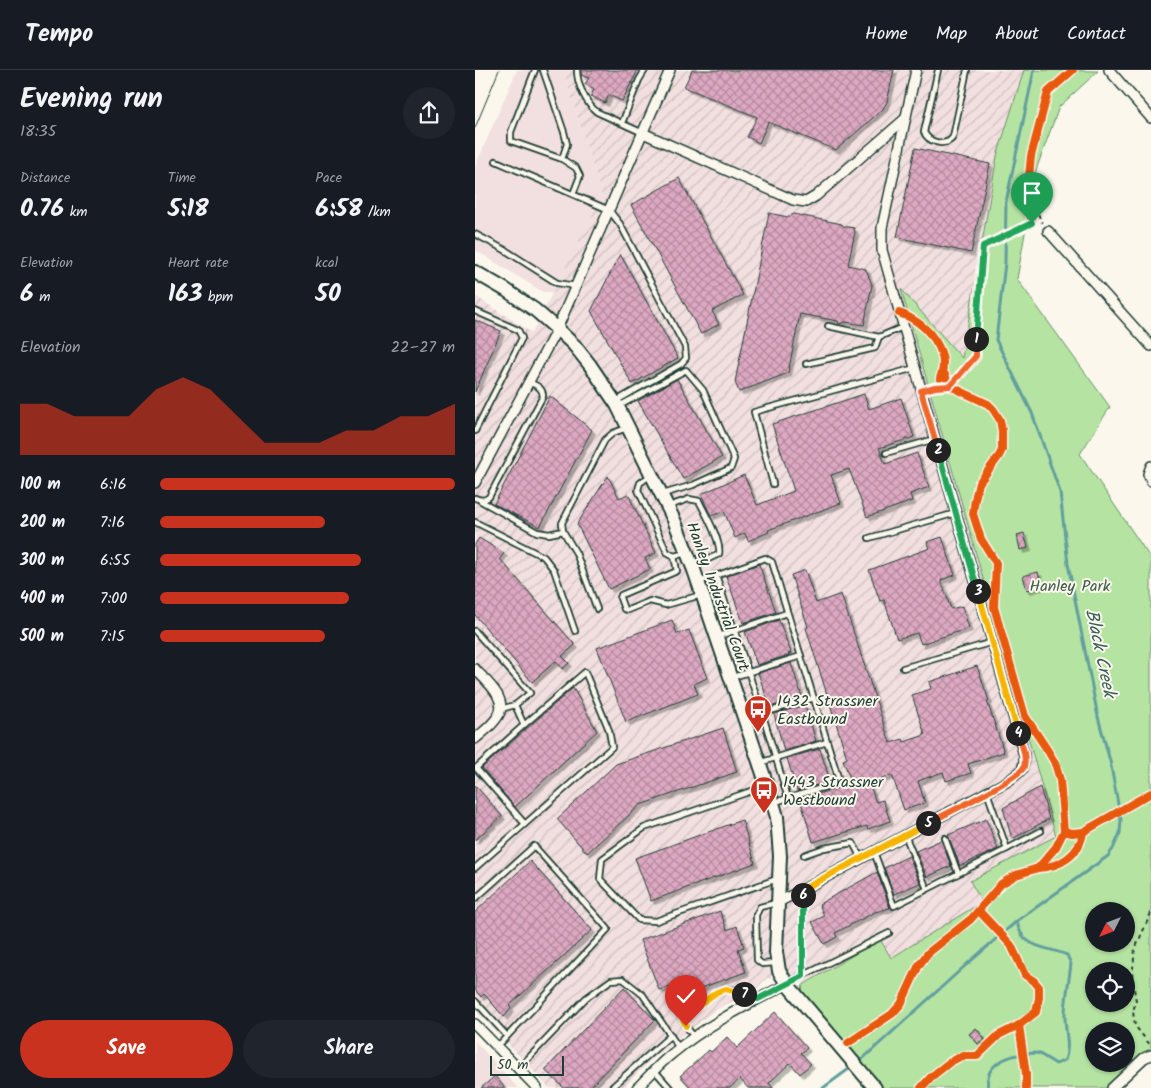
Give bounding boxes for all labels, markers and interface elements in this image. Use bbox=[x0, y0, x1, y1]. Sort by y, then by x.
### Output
text: Tempo bbox=[25, 15, 93, 54]
text: Home bbox=[865, 20, 908, 49]
text: Map bbox=[936, 20, 967, 49]
text: About bbox=[995, 20, 1039, 49]
text: Contact bbox=[1067, 20, 1126, 49]
text: Evening run bbox=[20, 77, 163, 122]
button: share bbox=[403, 87, 455, 139]
text: 18:35 bbox=[20, 119, 56, 144]
text: Distance bbox=[20, 167, 70, 189]
text: Time bbox=[168, 167, 196, 189]
text: Pace bbox=[315, 167, 342, 189]
pin bbox=[1011, 172, 1053, 223]
icon: arrive bbox=[1018, 179, 1046, 207]
text: 0.76 bbox=[20, 189, 64, 229]
text: 5:18 bbox=[168, 189, 209, 229]
text: 6:58 bbox=[315, 189, 362, 229]
text: km bbox=[64, 201, 87, 223]
text: /km bbox=[362, 201, 391, 223]
text: Elevation bbox=[20, 252, 73, 274]
text: Heart rate bbox=[168, 252, 229, 274]
text: kcal bbox=[315, 252, 338, 274]
text: 6 bbox=[20, 274, 34, 314]
text: 163 bbox=[168, 274, 202, 314]
text: 50 bbox=[315, 274, 341, 314]
text: m bbox=[34, 286, 50, 308]
text: bpm bbox=[202, 286, 233, 308]
pin: 1 bbox=[963, 326, 989, 352]
text: 1 bbox=[974, 328, 979, 350]
text: Elevation bbox=[20, 335, 81, 360]
text: 22–27 m bbox=[391, 335, 455, 360]
pin: 2 bbox=[925, 438, 951, 462]
text: 2 bbox=[934, 439, 943, 461]
text: 100 m bbox=[20, 472, 61, 497]
text: 6:16 bbox=[100, 472, 127, 497]
text: 200 m bbox=[20, 510, 65, 535]
text: 7:16 bbox=[100, 510, 125, 535]
street label: Hanley Industrial Court bbox=[679, 519, 756, 675]
text: 300 m bbox=[20, 548, 64, 573]
text: 6:55 bbox=[100, 548, 130, 573]
park label: Hanley Park bbox=[1030, 574, 1111, 599]
pin: 3 bbox=[965, 578, 991, 604]
text: 3 bbox=[975, 580, 982, 602]
text: 400 m bbox=[20, 586, 64, 611]
text: 7:00 bbox=[100, 586, 127, 611]
water label: Black Creek bbox=[1076, 607, 1124, 703]
text: 500 m bbox=[20, 624, 64, 649]
text: 7:15 bbox=[100, 624, 125, 649]
place label: 1432 Strassner Eastbound bbox=[777, 689, 880, 732]
bus stop icon: 1432 Strassner Eastbound bbox=[743, 694, 773, 733]
pin: 4 bbox=[1005, 720, 1031, 746]
text: 4 bbox=[1015, 722, 1022, 744]
place label: 1443 Strassner Westbound bbox=[783, 770, 885, 813]
bus stop icon: 1443 Strassner Westbound bbox=[749, 775, 779, 814]
pin: 5 bbox=[915, 810, 941, 836]
text: 5 bbox=[925, 812, 932, 834]
pin: 6 bbox=[791, 882, 815, 908]
text: 6 bbox=[800, 884, 807, 906]
north arrow bbox=[1085, 902, 1135, 952]
map controls bbox=[1085, 902, 1135, 1072]
button: locate bbox=[1085, 962, 1135, 1012]
pin bbox=[665, 975, 707, 1026]
icon: check bbox=[672, 982, 700, 1010]
pin: 7 bbox=[731, 982, 757, 1006]
text: 7 bbox=[741, 983, 748, 1005]
button: Save bbox=[20, 1020, 233, 1078]
button: Share bbox=[243, 1020, 455, 1078]
button: layers bbox=[1085, 1022, 1135, 1072]
scale bar bbox=[490, 1053, 564, 1076]
text: 50 m bbox=[497, 1054, 528, 1076]

